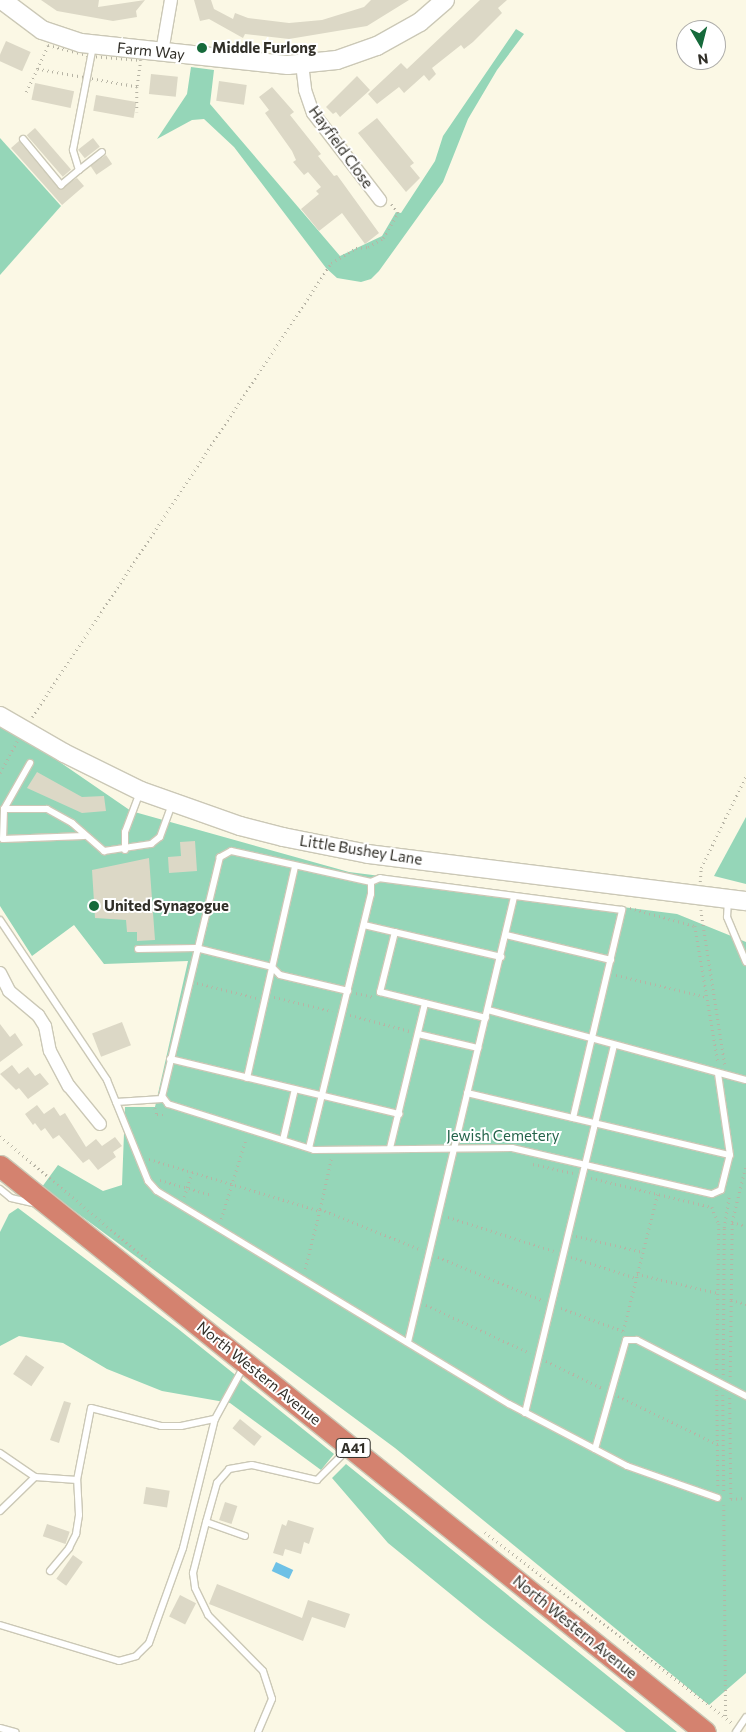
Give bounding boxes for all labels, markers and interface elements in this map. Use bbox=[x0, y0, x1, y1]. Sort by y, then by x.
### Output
north arrow bbox=[676, 20, 726, 70]
street label: Farm Way bbox=[116, 38, 186, 64]
place label: Middle Furlong bbox=[212, 39, 316, 57]
marker: Middle Furlong bbox=[196, 42, 208, 54]
text: N bbox=[697, 50, 709, 69]
street label: Hayfield Close bbox=[305, 102, 377, 192]
street label: Little Bushey Lane bbox=[298, 831, 424, 869]
place label: United Synagogue bbox=[104, 897, 229, 915]
marker: United Synagogue bbox=[88, 900, 100, 912]
park label: Jewish Cemetery bbox=[446, 1127, 560, 1145]
street label: North Western Avenue bbox=[193, 1317, 325, 1429]
road number: A41 bbox=[336, 1436, 370, 1460]
street label: North Western Avenue bbox=[509, 1571, 641, 1683]

